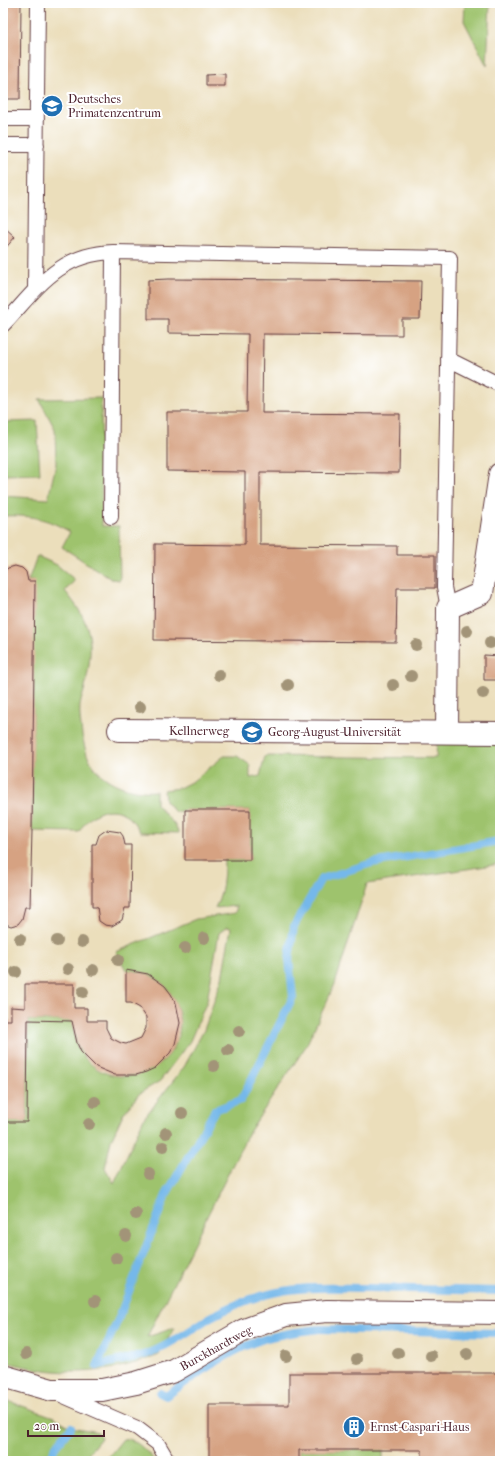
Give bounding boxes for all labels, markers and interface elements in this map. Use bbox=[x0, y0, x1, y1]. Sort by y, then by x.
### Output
place label: Deutsches Primatenzentrum bbox=[68, 92, 161, 120]
school or university icon: Deutsches Primatenzentrum bbox=[39, 93, 65, 119]
school or university icon: Georg-August-Universität bbox=[239, 719, 265, 745]
street label: Kellnerweg bbox=[169, 724, 230, 738]
place label: Georg-August-Universität bbox=[268, 725, 402, 739]
street label: Burckhardtweg bbox=[178, 1322, 255, 1374]
scale bar bbox=[28, 1412, 104, 1438]
building icon: Ernst-Caspari-Haus bbox=[341, 1414, 367, 1440]
text: 20 m bbox=[34, 1419, 59, 1433]
place label: Ernst-Caspari-Haus bbox=[370, 1420, 470, 1434]

